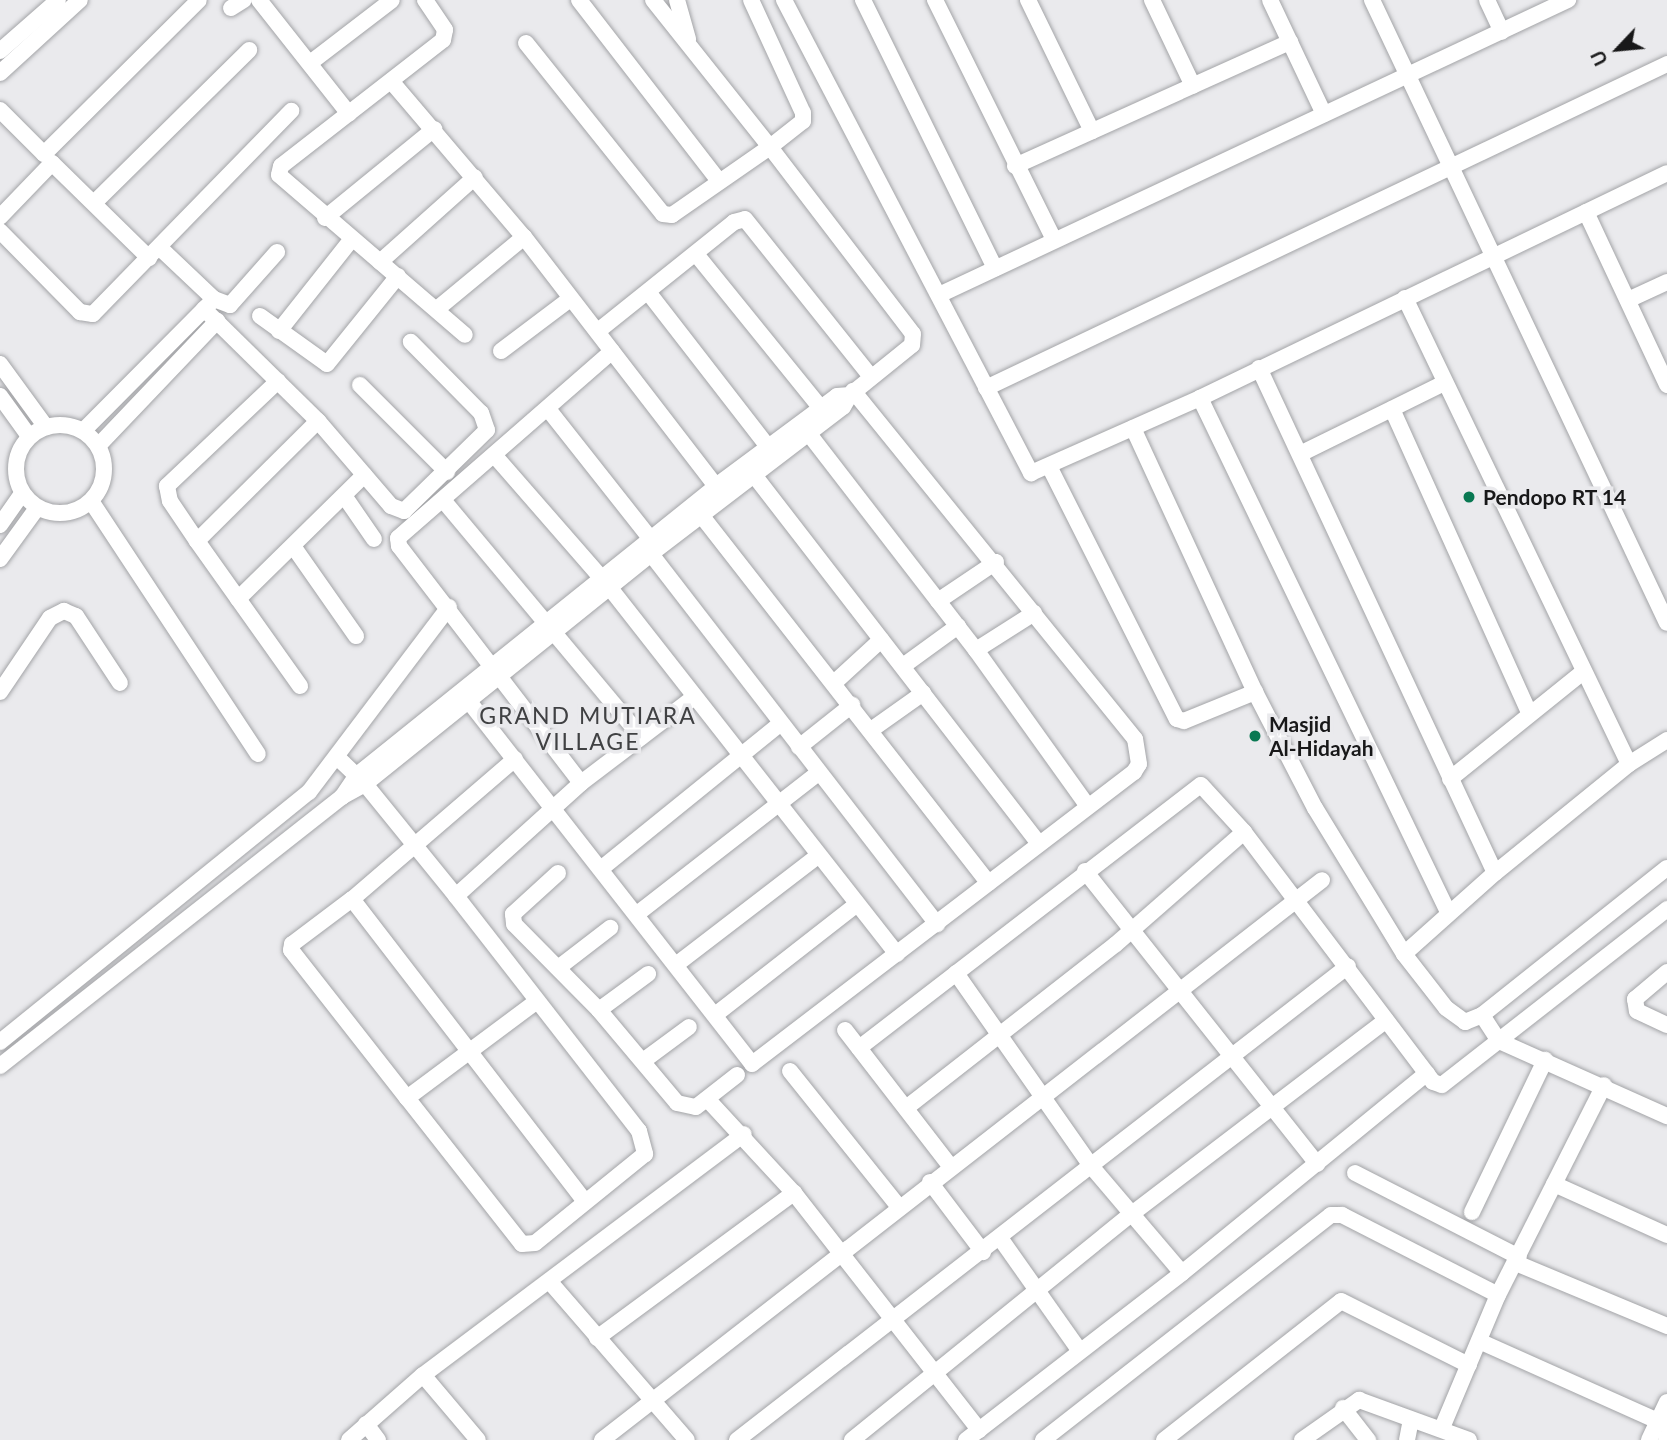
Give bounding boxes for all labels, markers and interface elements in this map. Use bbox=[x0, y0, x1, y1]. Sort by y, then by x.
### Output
north arrow bbox=[1583, 14, 1653, 84]
text: U bbox=[1585, 47, 1612, 70]
place label: Pendopo RT 14 bbox=[1483, 484, 1627, 510]
marker: Pendopo RT 14 bbox=[1461, 489, 1477, 505]
district label: GRAND MUTIARA VILLAGE bbox=[481, 701, 695, 755]
place label: Masjid Al-Hidayah bbox=[1269, 711, 1374, 761]
marker: Masjid Al-Hidayah bbox=[1247, 728, 1263, 744]

